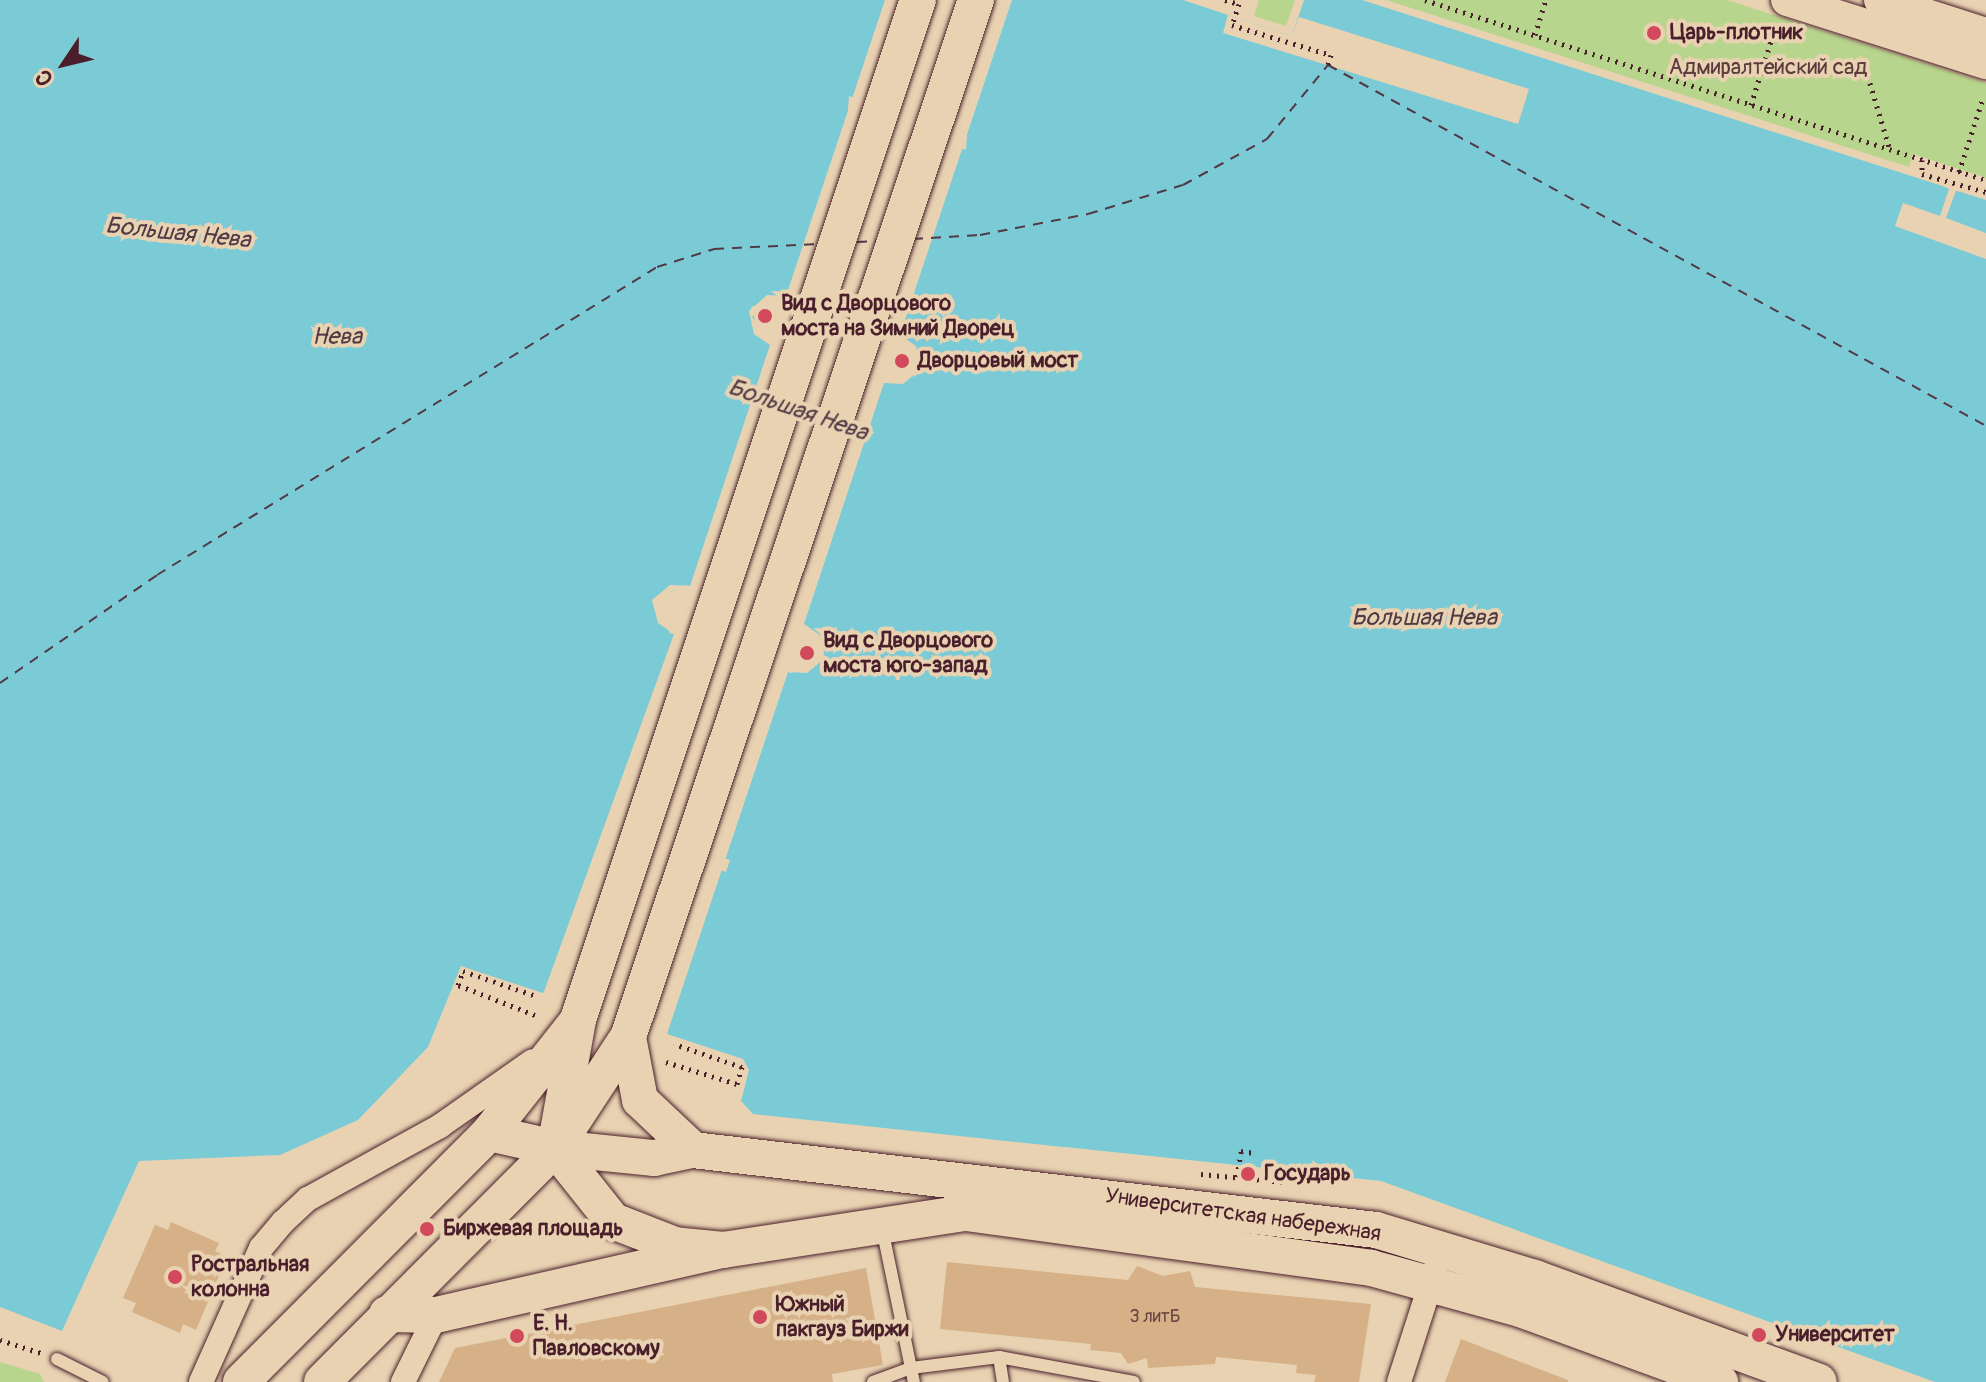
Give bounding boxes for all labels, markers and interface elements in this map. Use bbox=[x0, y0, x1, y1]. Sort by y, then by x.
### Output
place label: Царь-плотник bbox=[1670, 20, 1803, 46]
north arrow bbox=[24, 24, 104, 104]
marker: Царь-плотник bbox=[1645, 24, 1663, 42]
park label: Адмиралтейский сад bbox=[1669, 55, 1867, 81]
text: С bbox=[29, 64, 60, 91]
water label: Большая Нева bbox=[104, 211, 252, 255]
place label: Вид с Дворцового моста на Зимний Дворец bbox=[781, 290, 1015, 342]
marker: Вид с Дворцового моста на Зимний Дворец bbox=[756, 307, 774, 325]
water label: Нева bbox=[312, 323, 362, 351]
place label: Дворцовый мост bbox=[918, 348, 1078, 374]
marker: Дворцовый мост bbox=[893, 352, 911, 370]
water label: Большая Нева bbox=[724, 373, 872, 447]
water label: Большая Нева bbox=[1351, 604, 1497, 632]
place label: Вид с Дворцового моста юго-запад bbox=[823, 627, 993, 678]
marker: Вид с Дворцового моста юго-запад bbox=[798, 644, 816, 662]
place label: Государь bbox=[1264, 1161, 1351, 1187]
marker: Государь bbox=[1239, 1165, 1257, 1183]
street label: Университетская набережная bbox=[1103, 1183, 1383, 1247]
place label: Биржевая площадь bbox=[443, 1216, 623, 1242]
marker: Биржевая площадь bbox=[418, 1220, 436, 1238]
place label: Ростральная колонна bbox=[191, 1251, 309, 1302]
marker: Ростральная колонна bbox=[166, 1268, 184, 1286]
place label: Южный пакгауз Биржи bbox=[776, 1291, 909, 1342]
house number: 3 литБ bbox=[1129, 1306, 1181, 1328]
marker: Южный пакгауз Биржи bbox=[751, 1308, 769, 1326]
place label: Е. Н. Павловскому bbox=[533, 1310, 660, 1362]
place label: Университет bbox=[1775, 1322, 1895, 1348]
marker: Университет bbox=[1750, 1326, 1768, 1344]
marker: Е. Н. Павловскому bbox=[508, 1327, 526, 1345]

